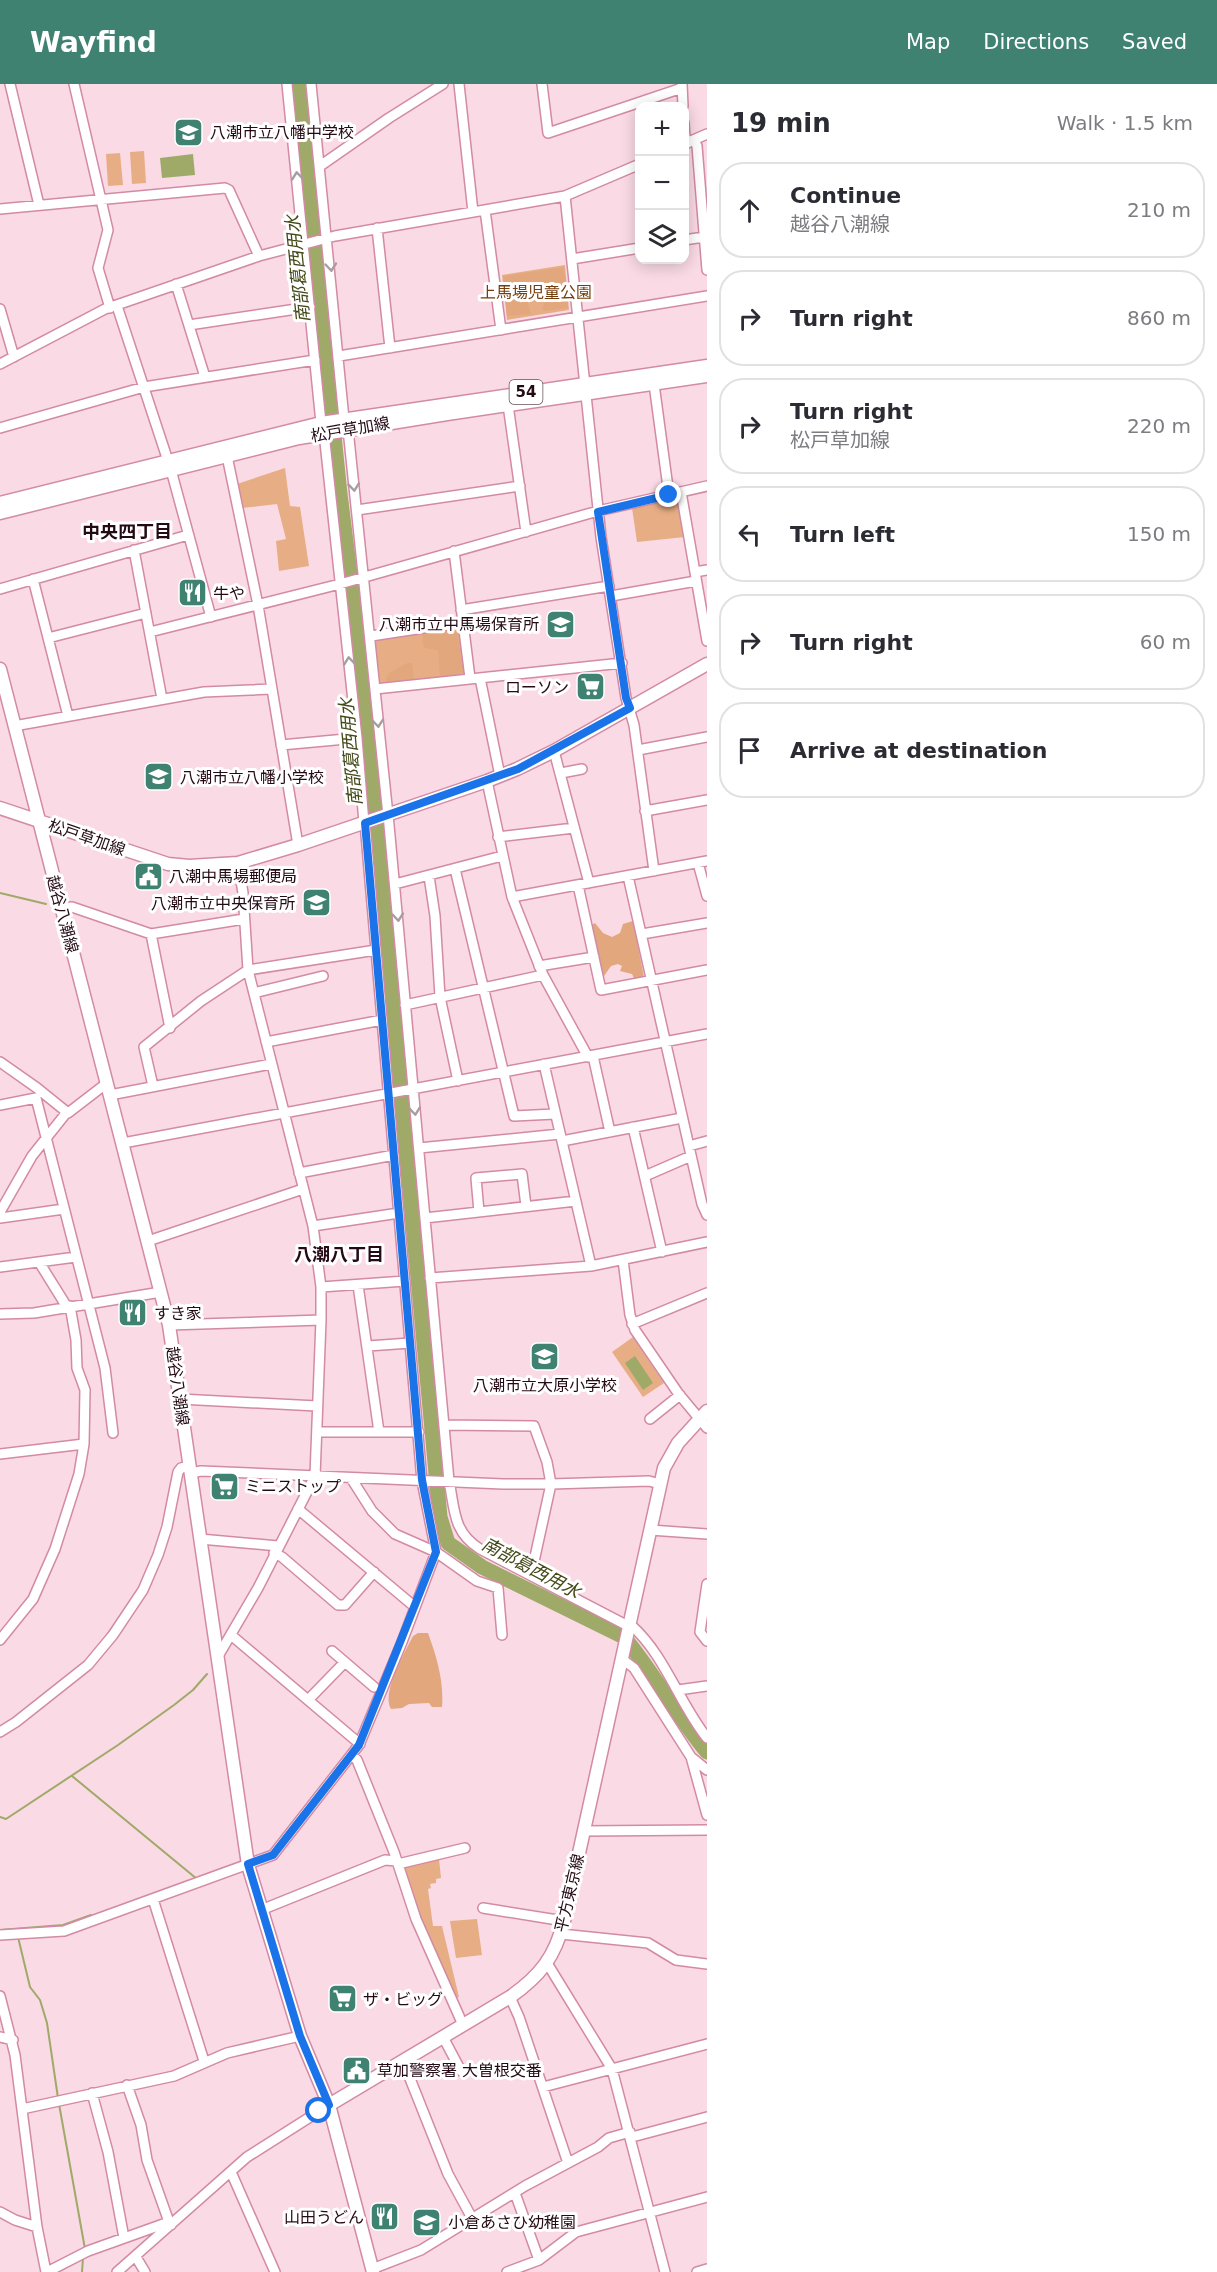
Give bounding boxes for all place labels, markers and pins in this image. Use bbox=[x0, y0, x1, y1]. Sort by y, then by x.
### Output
school or university icon: 八潮市立八幡中学校 bbox=[173, 116, 205, 148]
place label: 八潮市立八幡中学校 bbox=[210, 123, 354, 142]
restaurant icon: 牛や bbox=[176, 577, 208, 609]
place label: 牛や bbox=[213, 584, 245, 603]
school or university icon: 八潮市立中馬場保育所 bbox=[544, 608, 576, 640]
place label: 八潮市立中馬場保育所 bbox=[379, 615, 539, 634]
supermarket icon: ローソン bbox=[574, 671, 606, 703]
place label: ローソン bbox=[505, 678, 569, 697]
school or university icon: 八潮市立八幡小学校 bbox=[143, 761, 175, 793]
place label: 八潮市立八幡小学校 bbox=[180, 768, 324, 787]
public building icon: 八潮中馬場郵便局 bbox=[132, 860, 164, 892]
place label: 八潮中馬場郵便局 bbox=[169, 867, 297, 886]
school or university icon: 八潮市立中央保育所 bbox=[300, 887, 332, 919]
place label: 八潮市立中央保育所 bbox=[151, 894, 295, 913]
restaurant icon: すき家 bbox=[117, 1297, 149, 1329]
place label: すき家 bbox=[154, 1304, 202, 1323]
school or university icon: 八潮市立大原小学校 bbox=[529, 1341, 561, 1373]
place label: 八潮市立大原小学校 bbox=[473, 1376, 617, 1395]
supermarket icon: ミニストップ bbox=[208, 1470, 240, 1502]
place label: ミニストップ bbox=[245, 1477, 341, 1496]
supermarket icon: ザ・ビッグ bbox=[326, 1983, 358, 2015]
place label: ザ・ビッグ bbox=[363, 1990, 443, 2009]
public building icon: 草加警察署 大曽根交番 bbox=[340, 2054, 372, 2086]
place label: 草加警察署 大曽根交番 bbox=[377, 2061, 542, 2080]
restaurant icon: 山田うどん bbox=[369, 2201, 401, 2233]
school or university icon: 小倉あさひ幼稚園 bbox=[411, 2206, 443, 2238]
place label: 山田うどん bbox=[284, 2208, 364, 2227]
place label: 小倉あさひ幼稚園 bbox=[448, 2213, 576, 2232]

